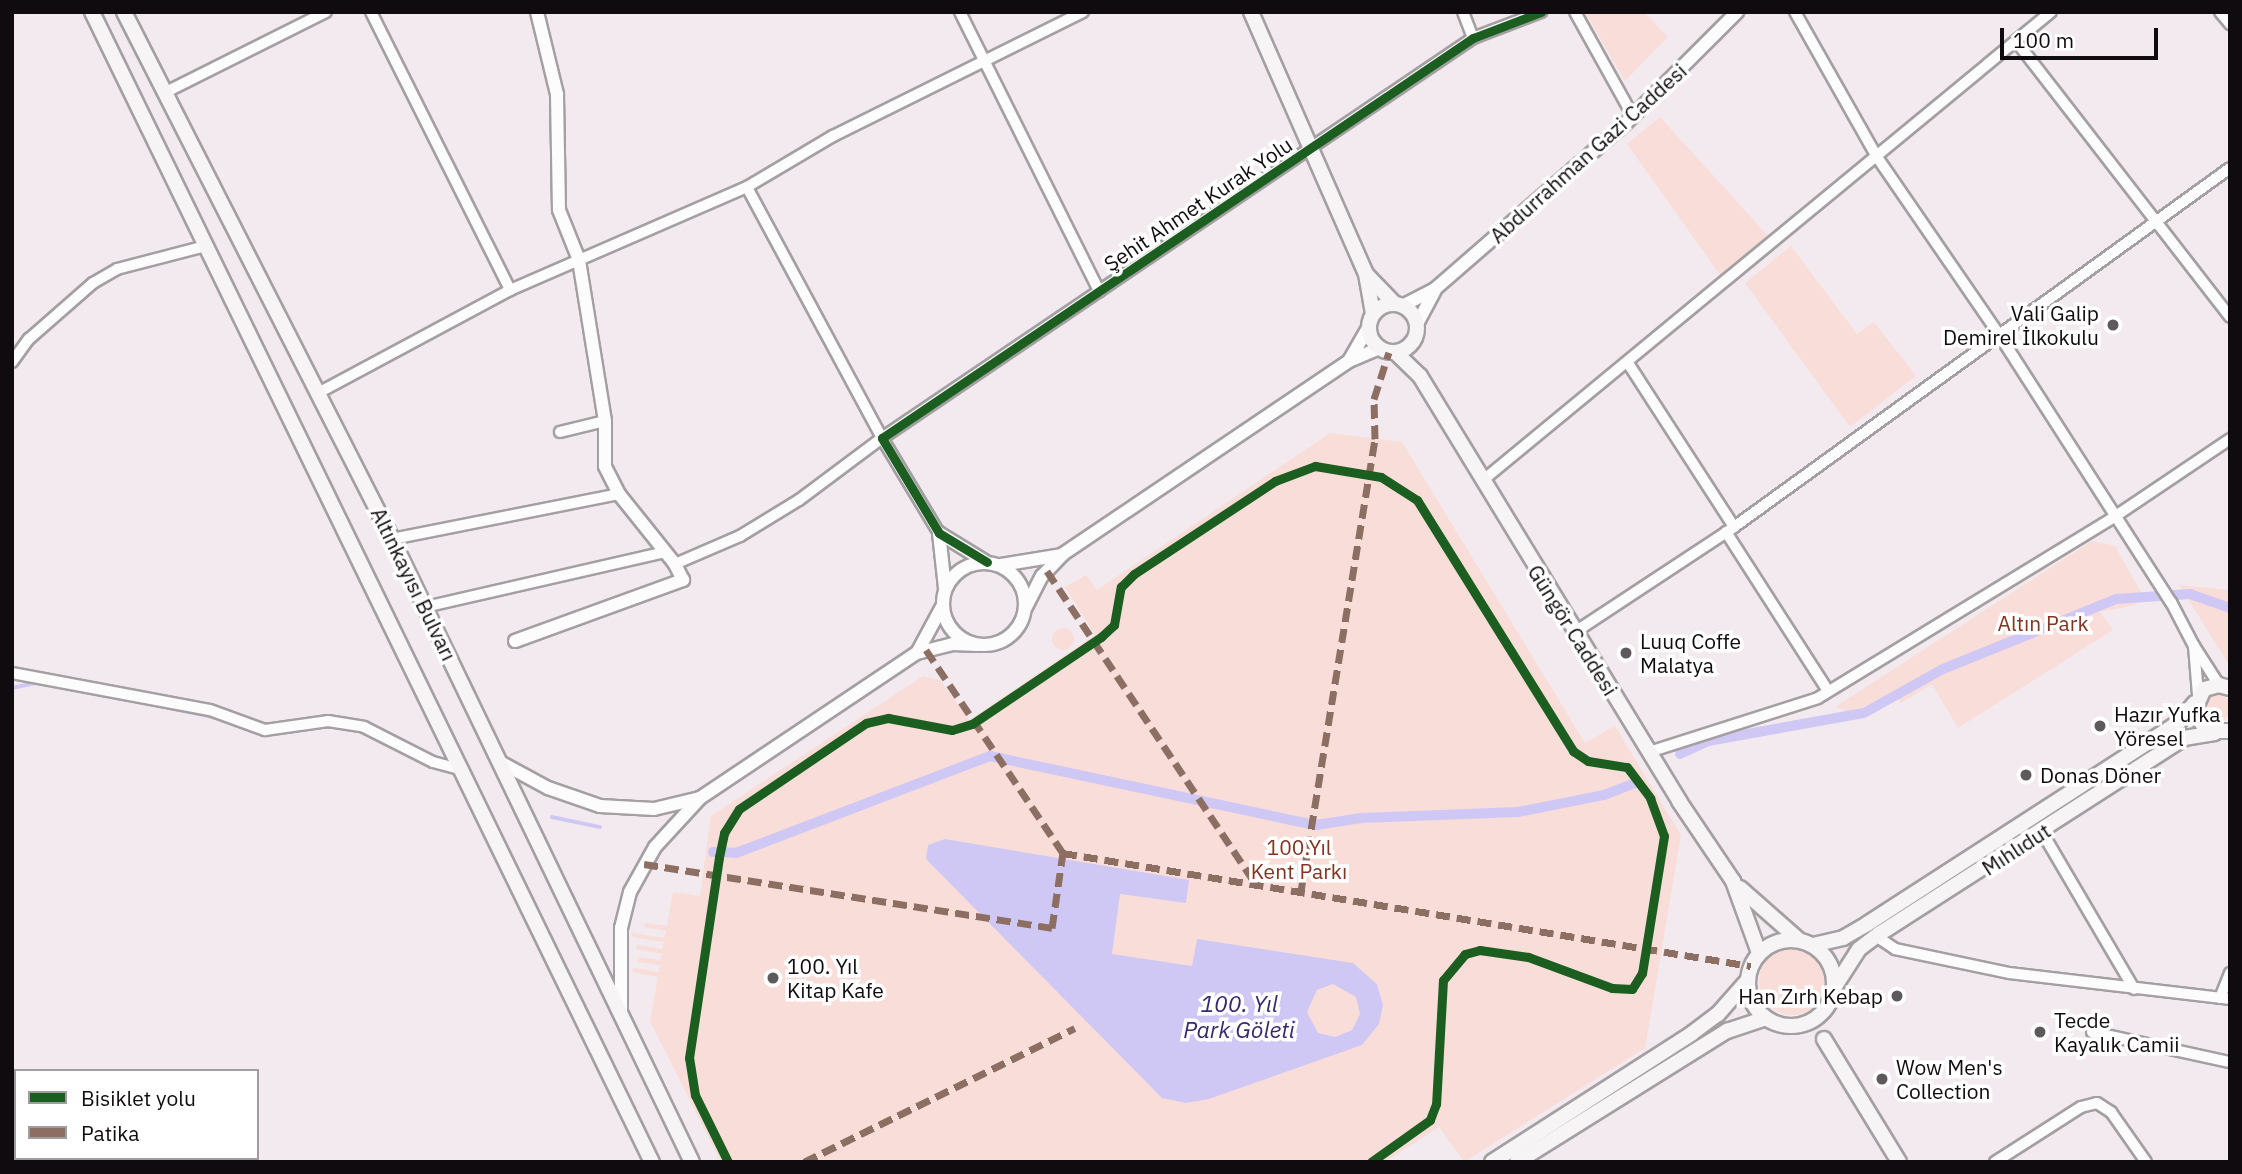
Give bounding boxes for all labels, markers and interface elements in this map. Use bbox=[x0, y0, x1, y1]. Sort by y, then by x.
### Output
scale bar bbox=[2004, 14, 2162, 58]
text: 100 m bbox=[2013, 26, 2074, 54]
street label: Abdurrahman Gazi Caddesi bbox=[1484, 58, 1692, 248]
street label: Şehit Ahmet Kurak Yolu bbox=[1099, 132, 1297, 276]
place label: Vali Galip Demirel İlkokulu bbox=[1943, 300, 2099, 350]
marker: Vali Galip Demirel İlkokulu bbox=[2105, 317, 2121, 333]
street label: Altınkayısı Bulvarı bbox=[366, 503, 462, 665]
street label: Güngör Caddesi bbox=[1523, 560, 1623, 700]
park label: Altın Park bbox=[1997, 610, 2089, 636]
place label: Luuq Coffe Malatya bbox=[1640, 628, 1741, 678]
marker: Luuq Coffe Malatya bbox=[1618, 645, 1634, 661]
place label: Hazır Yufka Yöresel bbox=[2114, 701, 2220, 751]
marker: Hazır Yufka Yöresel bbox=[2092, 718, 2108, 734]
place label: Donas Döner bbox=[2040, 762, 2161, 788]
marker: Donas Döner bbox=[2018, 767, 2034, 783]
street label: Mıhlıdut bbox=[1977, 818, 2055, 880]
park label: 100.Yıl Kent Parkı bbox=[1251, 834, 1347, 884]
place label: 100. Yıl Kitap Kafe bbox=[787, 953, 884, 1003]
marker: 100. Yıl Kitap Kafe bbox=[765, 970, 781, 986]
place label: Han Zırh Kebap bbox=[1738, 983, 1883, 1009]
marker: Han Zırh Kebap bbox=[1889, 988, 1905, 1004]
water label: 100. Yıl Park Göleti bbox=[1183, 989, 1295, 1043]
place label: Tecde Kayalık Camii bbox=[2054, 1007, 2180, 1057]
marker: Tecde Kayalık Camii bbox=[2032, 1024, 2048, 1040]
place label: Wow Men's Collection bbox=[1896, 1054, 2003, 1104]
legend bbox=[14, 1069, 259, 1160]
marker: Wow Men's Collection bbox=[1874, 1071, 1890, 1087]
text: Bisiklet yolu bbox=[81, 1084, 196, 1112]
text: Patika bbox=[81, 1119, 140, 1147]

